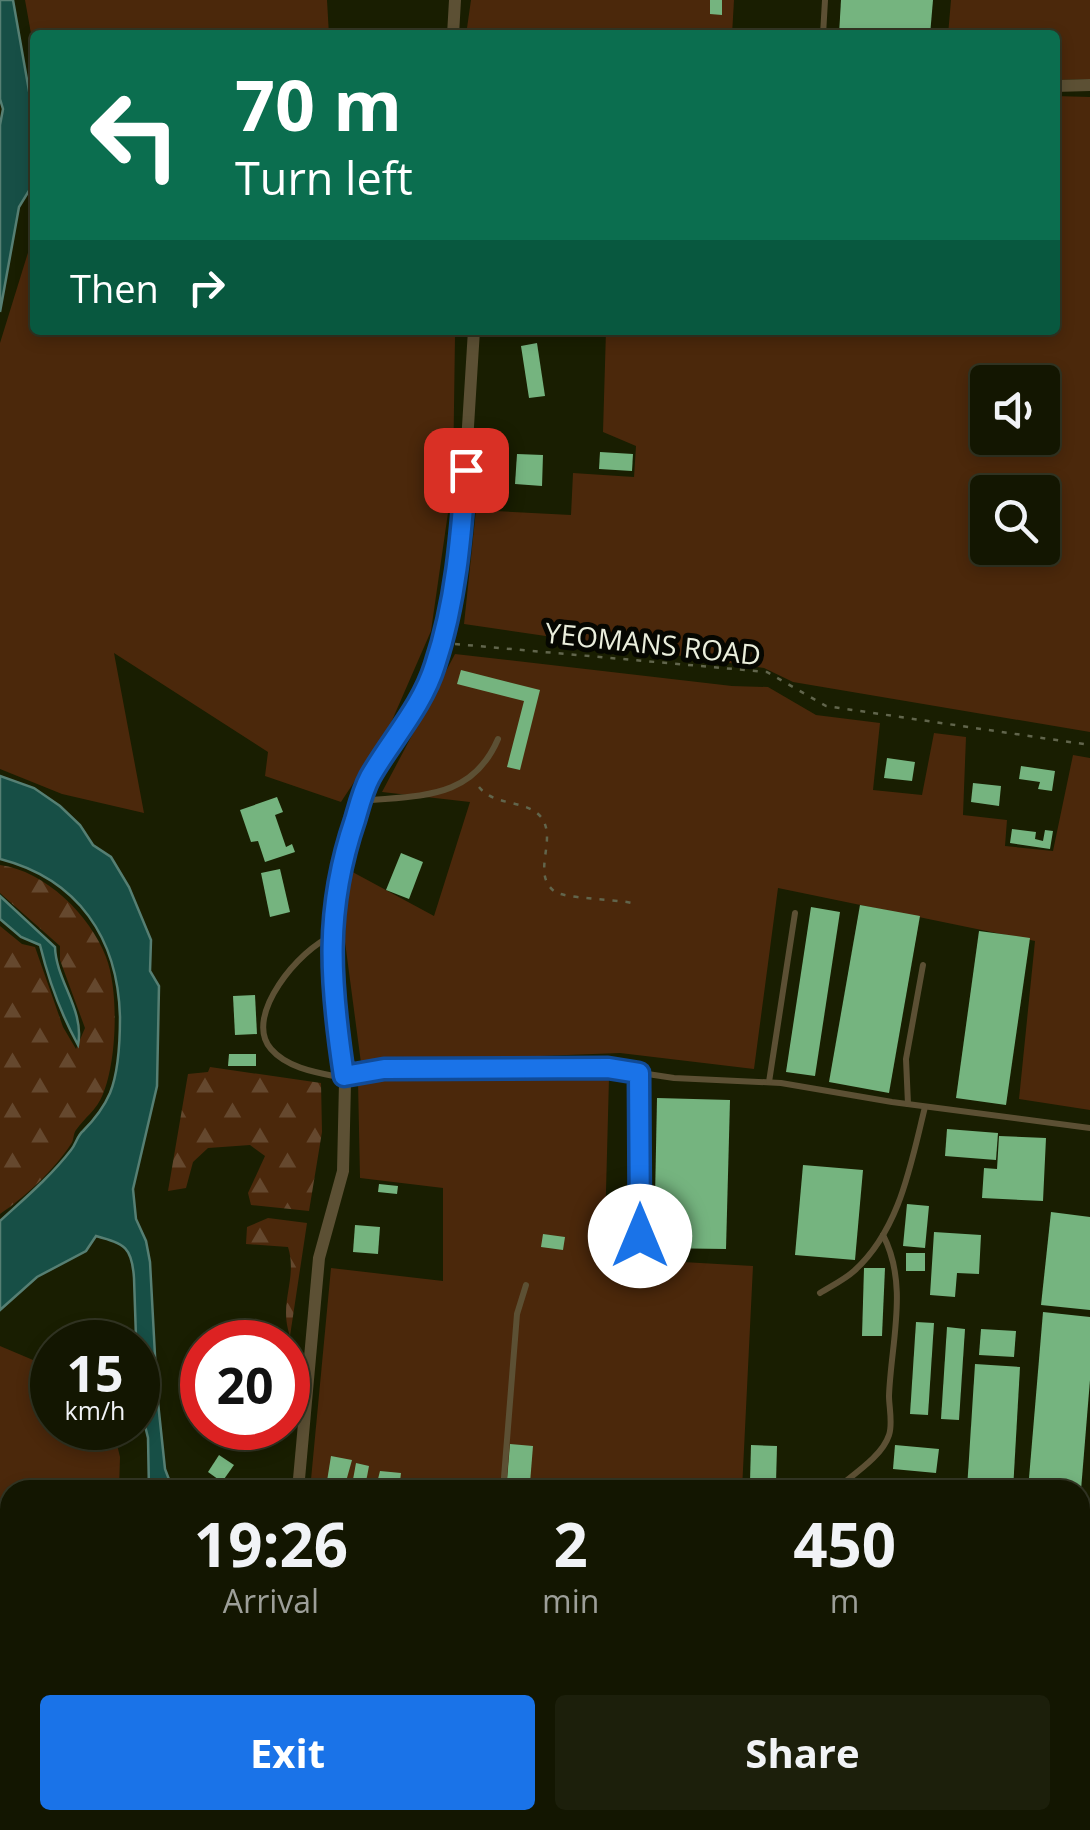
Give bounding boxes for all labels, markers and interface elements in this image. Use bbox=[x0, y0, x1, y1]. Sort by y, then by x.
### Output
text: 70 m bbox=[235, 56, 402, 152]
icon: left bbox=[70, 70, 200, 200]
text: Turn left bbox=[235, 147, 413, 208]
icon: right bbox=[179, 260, 234, 315]
text: Then bbox=[70, 262, 159, 314]
map controls bbox=[970, 365, 1060, 565]
button: sound bbox=[970, 365, 1060, 455]
pin bbox=[424, 428, 509, 513]
icon: arrive bbox=[439, 443, 494, 498]
button: search bbox=[970, 475, 1060, 565]
street label: YEOMANS ROAD bbox=[543, 613, 763, 673]
position arrow bbox=[588, 1184, 692, 1288]
speed limit sign: 20 bbox=[180, 1320, 310, 1450]
text: 15 bbox=[66, 1339, 124, 1407]
text: km/h bbox=[65, 1393, 125, 1427]
text: 19:26 bbox=[194, 1503, 348, 1585]
text: 2 bbox=[554, 1503, 588, 1585]
text: 450 bbox=[793, 1503, 896, 1585]
text: Arrival bbox=[223, 1579, 319, 1622]
text: min bbox=[542, 1579, 599, 1622]
text: m bbox=[830, 1579, 859, 1622]
button: Exit bbox=[40, 1695, 535, 1810]
button: Share bbox=[555, 1695, 1050, 1810]

